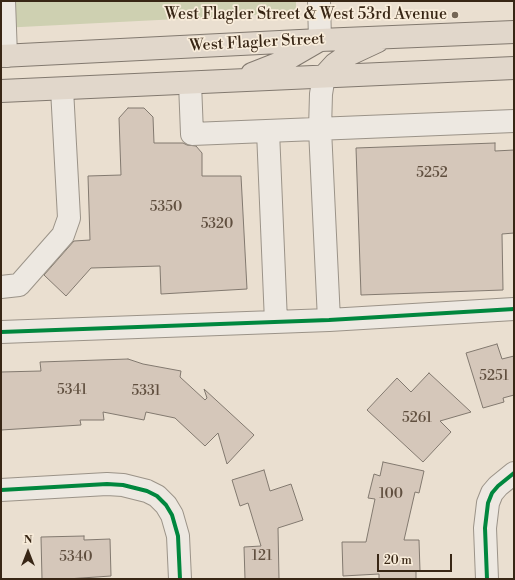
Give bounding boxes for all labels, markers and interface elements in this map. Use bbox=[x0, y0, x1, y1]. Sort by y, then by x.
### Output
place label: West Flagler Street & West 53rd Avenue bbox=[165, 5, 447, 25]
marker: West Flagler Street & West 53rd Avenue bbox=[450, 10, 460, 20]
street label: West Flagler Street bbox=[189, 30, 325, 56]
house number: 5252 bbox=[416, 166, 448, 182]
house number: 5350 bbox=[150, 200, 182, 216]
house number: 5320 bbox=[201, 217, 233, 233]
house number: 5251 bbox=[479, 369, 509, 385]
house number: 5341 bbox=[57, 383, 87, 399]
house number: 5331 bbox=[132, 384, 160, 400]
house number: 5261 bbox=[402, 411, 432, 427]
house number: 100 bbox=[379, 487, 403, 503]
north arrow bbox=[8, 532, 48, 572]
text: N bbox=[24, 533, 32, 547]
scale bar bbox=[379, 546, 454, 572]
house number: 121 bbox=[252, 549, 272, 565]
house number: 5340 bbox=[59, 550, 93, 566]
text: 20 m bbox=[384, 553, 412, 568]

